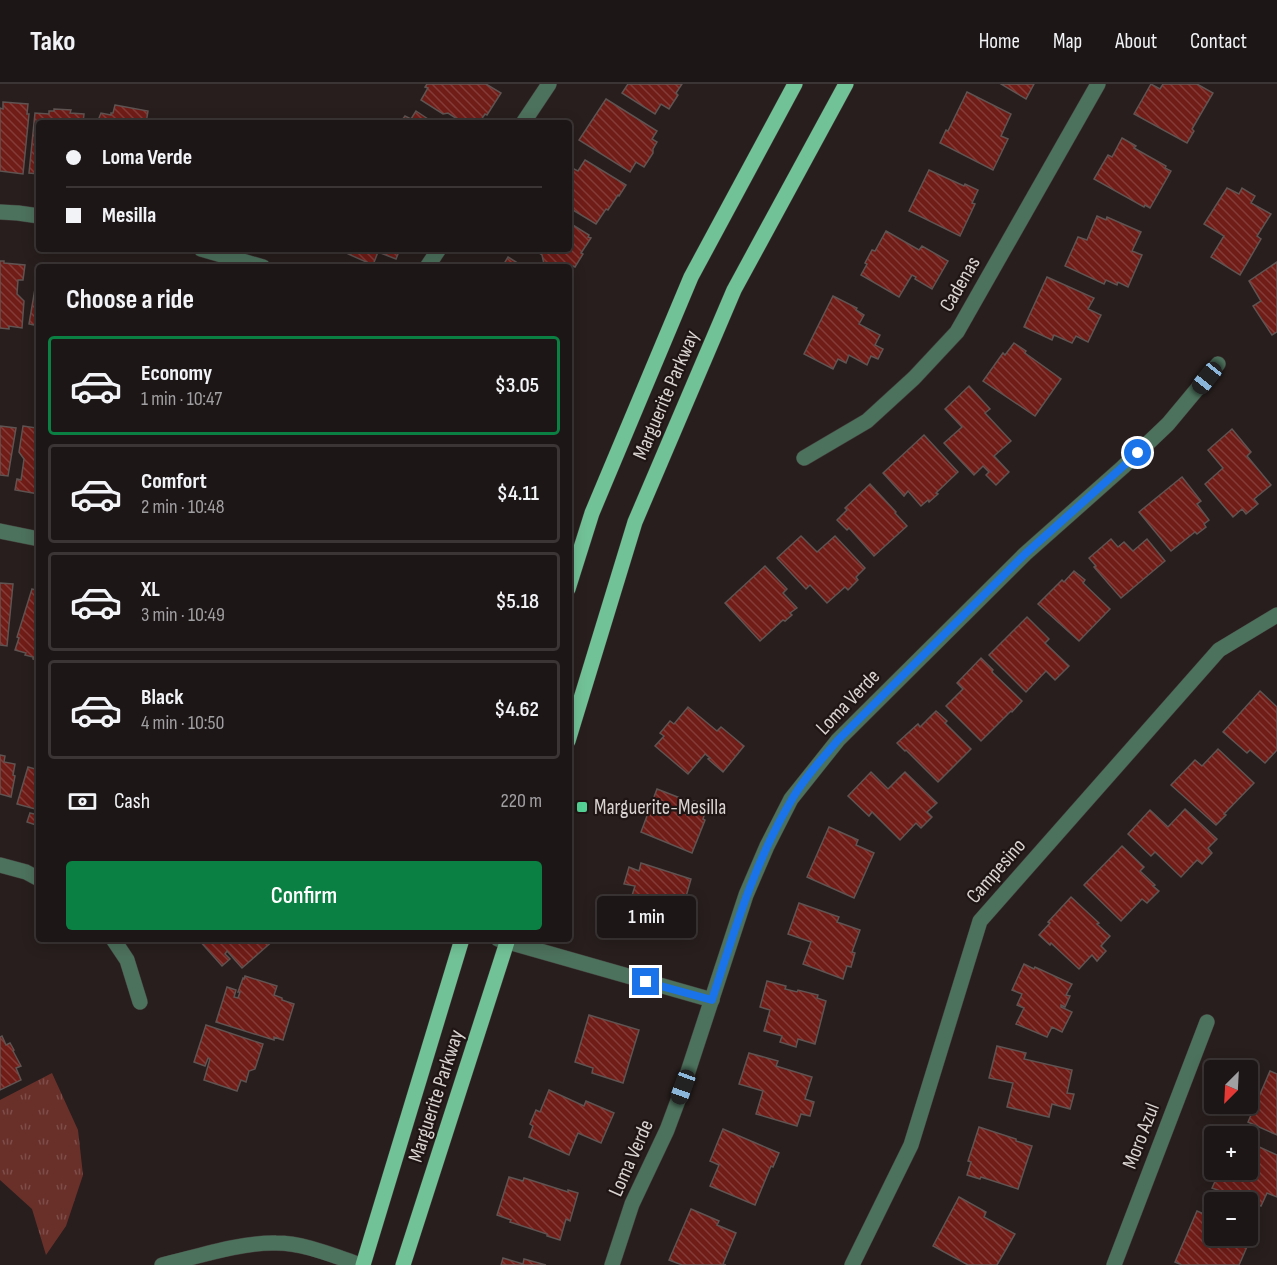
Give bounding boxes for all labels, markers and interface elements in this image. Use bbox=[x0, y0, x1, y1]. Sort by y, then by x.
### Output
text: Tako bbox=[30, 25, 75, 58]
text: Home bbox=[979, 29, 1020, 54]
text: Map bbox=[1053, 29, 1082, 54]
text: About bbox=[1115, 29, 1157, 54]
text: Contact bbox=[1190, 29, 1247, 54]
text: Loma Verde bbox=[102, 144, 192, 171]
text: Mesilla bbox=[102, 202, 156, 229]
street label: Cadenas bbox=[934, 252, 986, 316]
text: Choose a ride bbox=[66, 284, 194, 316]
street label: Marguerite Parkway bbox=[628, 327, 704, 463]
car bbox=[1189, 358, 1225, 398]
icon: car bbox=[69, 359, 123, 413]
text: Economy bbox=[141, 360, 212, 387]
text: $3.05 bbox=[495, 372, 539, 399]
text: 1 min · 10:47 bbox=[141, 387, 222, 411]
route start bbox=[1124, 439, 1151, 466]
icon: car bbox=[69, 467, 123, 521]
text: Comfort bbox=[141, 468, 207, 495]
text: $4.11 bbox=[497, 480, 539, 507]
text: 2 min · 10:48 bbox=[141, 495, 225, 519]
icon: car bbox=[69, 575, 123, 629]
text: XL bbox=[141, 576, 160, 603]
text: $5.18 bbox=[495, 588, 539, 615]
text: 3 min · 10:49 bbox=[141, 603, 225, 627]
street label: Loma Verde bbox=[811, 664, 885, 740]
icon: car bbox=[69, 683, 123, 737]
text: Black bbox=[141, 684, 183, 711]
text: $4.62 bbox=[494, 696, 539, 723]
text: 4 min · 10:50 bbox=[141, 711, 224, 735]
icon: cash bbox=[66, 785, 99, 818]
text: Cash bbox=[114, 788, 150, 815]
text: 220 m bbox=[501, 789, 542, 813]
place label: Marguerite-Mesilla bbox=[594, 795, 726, 820]
marker: Marguerite-Mesilla bbox=[575, 800, 589, 814]
street label: Campesino bbox=[961, 833, 1031, 909]
button: Confirm bbox=[66, 861, 542, 930]
callout: 1 min bbox=[596, 895, 696, 937]
text: 1 min bbox=[628, 905, 665, 929]
route end bbox=[632, 968, 659, 995]
street label: Marguerite Parkway bbox=[403, 1027, 469, 1165]
north arrow bbox=[1204, 1060, 1258, 1114]
map controls bbox=[1204, 1060, 1258, 1246]
car bbox=[668, 1067, 698, 1107]
street label: Moro Azul bbox=[1117, 1100, 1165, 1172]
street label: Loma Verde bbox=[603, 1116, 659, 1200]
button: + bbox=[1204, 1126, 1258, 1180]
button: − bbox=[1204, 1192, 1258, 1246]

